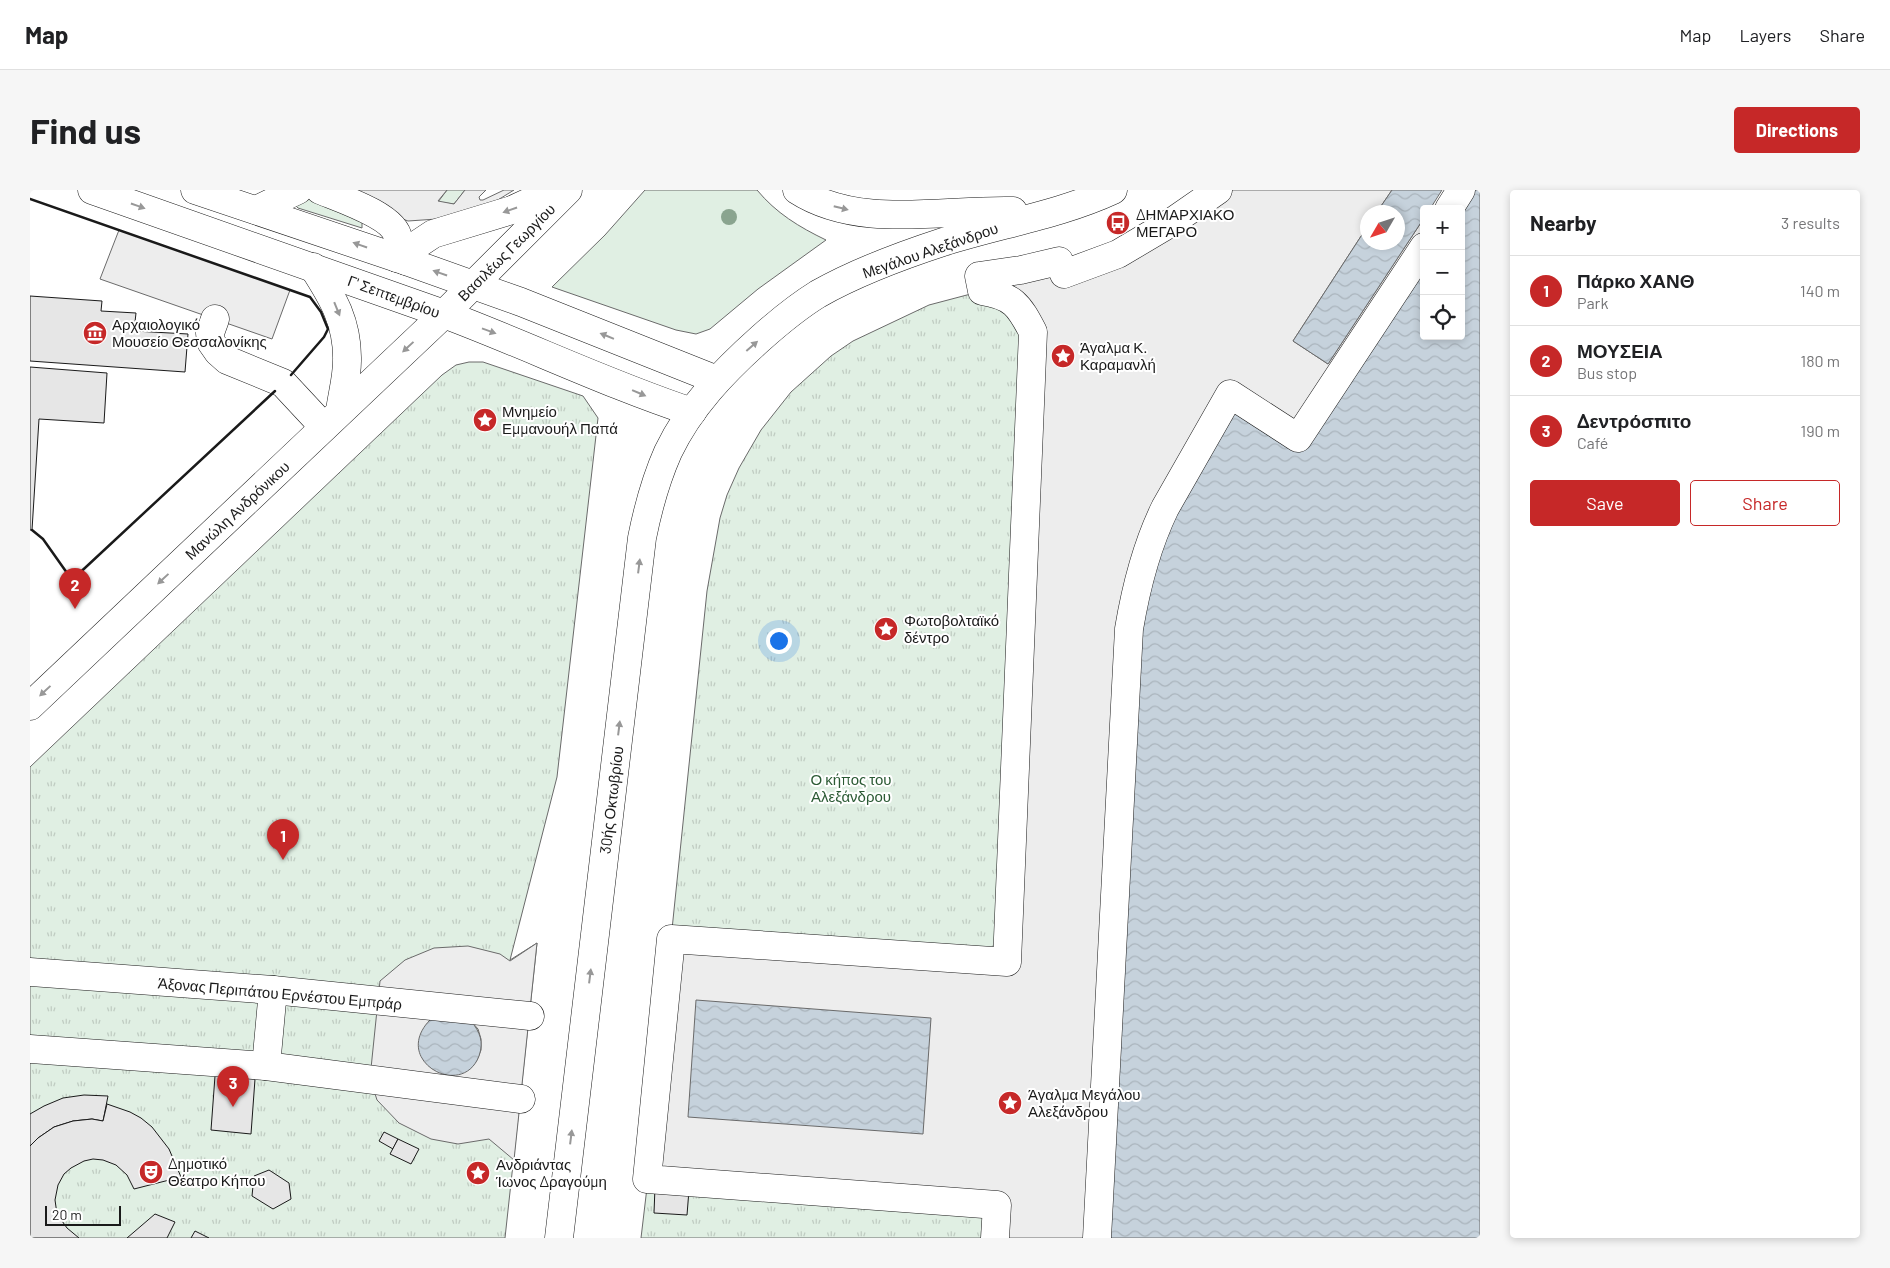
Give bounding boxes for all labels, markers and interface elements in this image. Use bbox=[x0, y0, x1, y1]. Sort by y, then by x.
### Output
text: Map bbox=[25, 20, 68, 49]
text: Map bbox=[1679, 24, 1711, 46]
text: Layers bbox=[1739, 24, 1792, 46]
text: Share bbox=[1820, 24, 1865, 46]
button: Directions bbox=[1734, 107, 1860, 153]
text: Find us bbox=[30, 109, 141, 151]
street label: Βασιλέως Γεωργίου bbox=[454, 200, 558, 304]
one-way arrow bbox=[131, 202, 146, 210]
one-way arrow bbox=[834, 205, 849, 213]
place label: ΔΗΜΑΡΧΙΑΚΟ ΜΕΓΑΡΟ bbox=[1136, 205, 1234, 240]
north arrow bbox=[1360, 205, 1405, 250]
map controls bbox=[1420, 205, 1465, 340]
button: + bbox=[1420, 205, 1465, 250]
one-way arrow bbox=[503, 207, 518, 214]
bus stop icon: ΔΗΜΑΡΧΙΑΚΟ ΜΕΓΑΡΟ bbox=[1105, 210, 1131, 236]
text: Nearby bbox=[1530, 210, 1596, 235]
text: 3 results bbox=[1781, 213, 1840, 232]
street label: Μεγάλου Αλεξάνδρου bbox=[860, 218, 1000, 282]
one-way arrow bbox=[352, 241, 367, 249]
button: − bbox=[1420, 250, 1465, 295]
one-way arrow bbox=[432, 269, 447, 276]
text: Πάρκο ΧΑΝΘ bbox=[1577, 269, 1694, 292]
street label: Γ' Σεπτεμβρίου bbox=[345, 271, 443, 321]
text: 1 bbox=[1543, 281, 1549, 300]
text: 140 m bbox=[1800, 281, 1840, 300]
text: Park bbox=[1577, 293, 1608, 312]
button: locate bbox=[1420, 295, 1465, 340]
one-way arrow bbox=[334, 302, 342, 316]
place label: Αρχαιολογικό Μουσείο Θεσσαλονίκης bbox=[112, 315, 267, 350]
museum icon: Αρχαιολογικό Μουσείο Θεσσαλονίκης bbox=[82, 320, 108, 346]
one-way arrow bbox=[482, 328, 497, 335]
one-way arrow bbox=[599, 331, 614, 339]
place label: Άγαλμα Κ. Καραμανλή bbox=[1080, 338, 1156, 373]
text: ΜΟΥΣΕΙΑ bbox=[1577, 339, 1663, 362]
one-way arrow bbox=[745, 340, 757, 352]
one-way arrow bbox=[403, 341, 415, 353]
place icon: Άγαλμα Κ. Καραμανλή bbox=[1050, 343, 1076, 369]
text: 2 bbox=[1542, 351, 1550, 370]
text: 180 m bbox=[1801, 351, 1840, 370]
text: Bus stop bbox=[1577, 363, 1637, 382]
one-way arrow bbox=[632, 390, 646, 398]
place label: Μνημείο Εμμανουήλ Παπά bbox=[502, 402, 618, 437]
place icon: Μνημείο Εμμανουήλ Παπά bbox=[472, 407, 498, 433]
text: Δεντρόσπιτο bbox=[1577, 409, 1691, 432]
text: 3 bbox=[1542, 421, 1550, 440]
text: 190 m bbox=[1801, 421, 1840, 440]
text: Café bbox=[1577, 433, 1608, 452]
street label: Μανώλη Ανδρόνικου bbox=[181, 457, 293, 563]
button: Save bbox=[1530, 480, 1680, 526]
button: Share bbox=[1690, 480, 1840, 526]
one-way arrow bbox=[635, 558, 643, 574]
pin: 2 bbox=[59, 568, 91, 609]
one-way arrow bbox=[158, 573, 170, 585]
place label: Φωτοβολταϊκό δέντρο bbox=[904, 611, 999, 646]
place icon: Φωτοβολταϊκό δέντρο bbox=[873, 616, 899, 642]
your location bbox=[766, 628, 792, 654]
one-way arrow bbox=[40, 685, 52, 697]
one-way arrow bbox=[615, 720, 623, 736]
street label: 30ής Οκτωβρίου bbox=[595, 745, 627, 855]
park label: Ο κήπος του Αλεξάνδρου bbox=[810, 770, 892, 805]
pin: 1 bbox=[267, 819, 299, 860]
one-way arrow bbox=[586, 968, 594, 984]
street label: Άξονας Περιπάτου Ερνέστου Εμπράρ bbox=[157, 973, 403, 1013]
pin: 3 bbox=[217, 1066, 249, 1107]
place label: Άγαλμα Μεγάλου Αλεξάνδρου bbox=[1028, 1085, 1140, 1120]
place icon: Άγαλμα Μεγάλου Αλεξάνδρου bbox=[997, 1090, 1023, 1116]
one-way arrow bbox=[567, 1129, 575, 1145]
place label: Δημοτικό Θέατρο Κήπου bbox=[168, 1154, 265, 1189]
place label: Ανδριάντας Ίωνος Δραγούμη bbox=[495, 1155, 607, 1190]
theatre icon: Δημοτικό Θέατρο Κήπου bbox=[138, 1159, 164, 1185]
place icon: Ανδριάντας Ίωνος Δραγούμη bbox=[465, 1160, 491, 1186]
scale bar bbox=[45, 1203, 121, 1226]
text: 20 m bbox=[52, 1206, 82, 1223]

